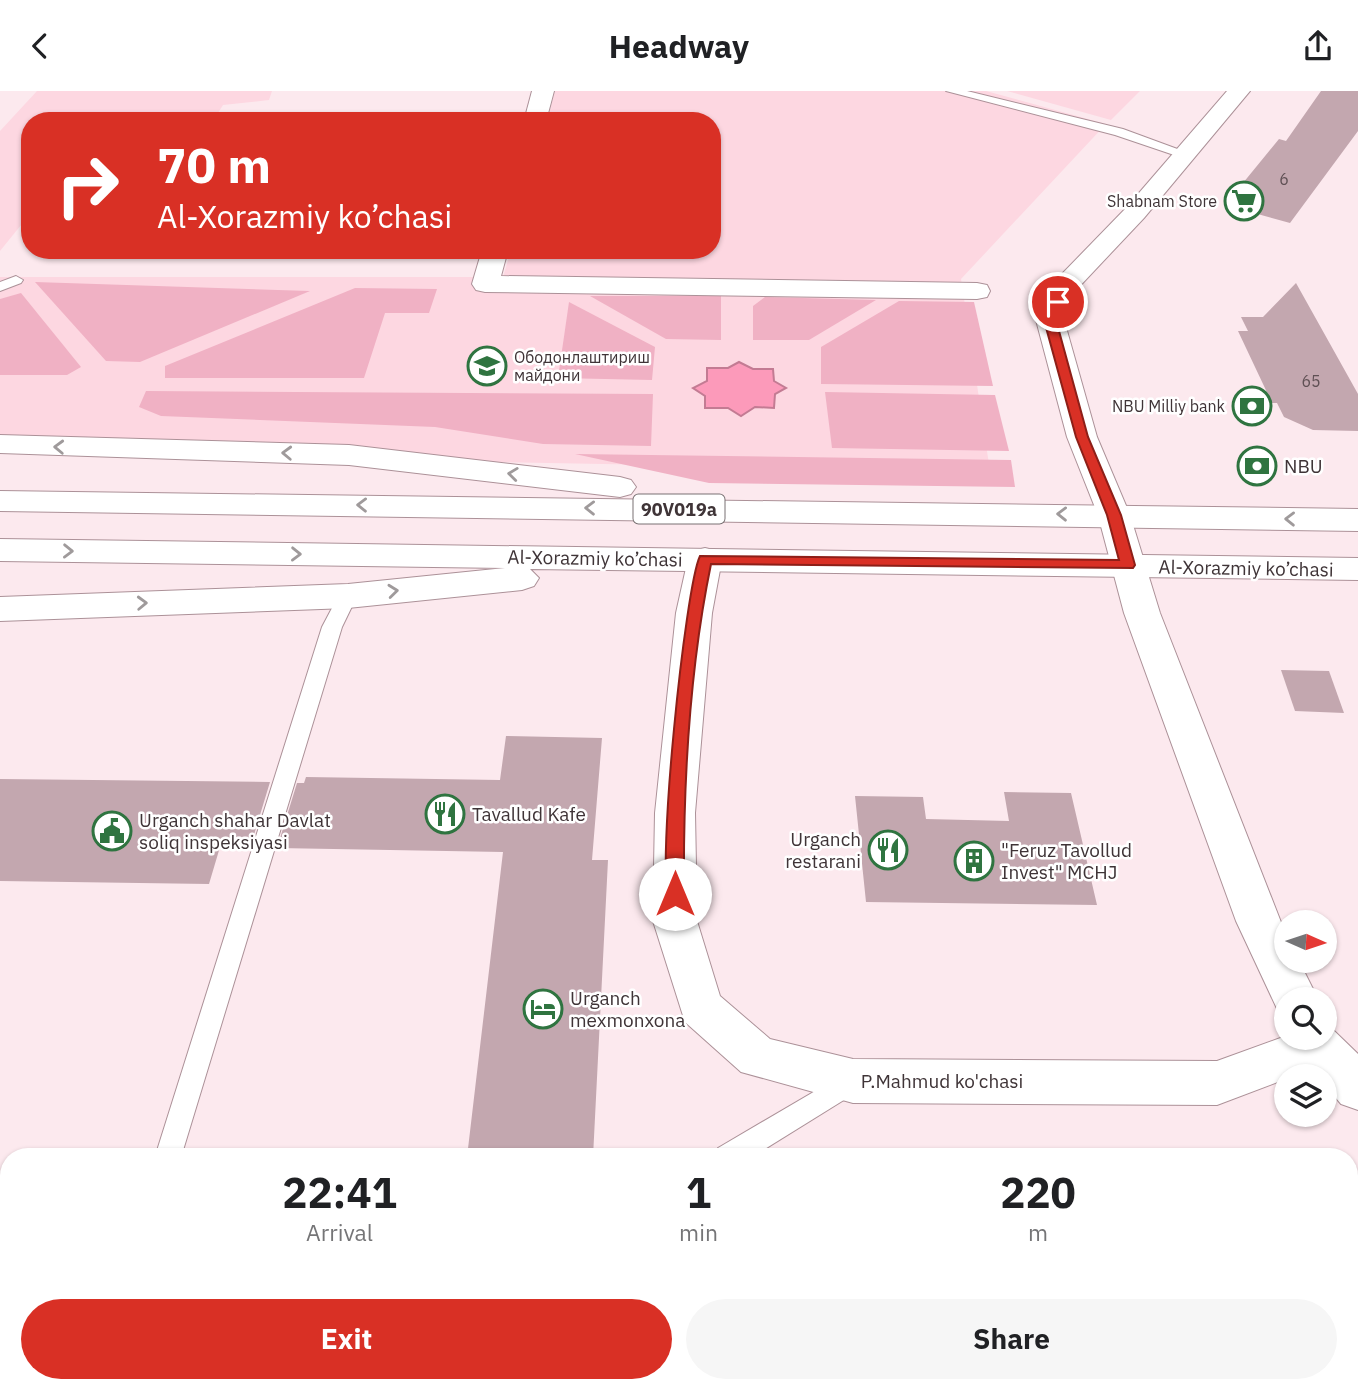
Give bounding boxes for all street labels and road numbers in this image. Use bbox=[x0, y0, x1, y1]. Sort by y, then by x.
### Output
road number: 90V019a bbox=[634, 495, 724, 523]
street label: Al-Xorazmiy ko’chasi bbox=[507, 544, 683, 572]
street label: Al-Xorazmiy ko’chasi bbox=[1158, 554, 1334, 582]
street label: P.Mahmud ko'chasi bbox=[861, 1069, 1023, 1093]

